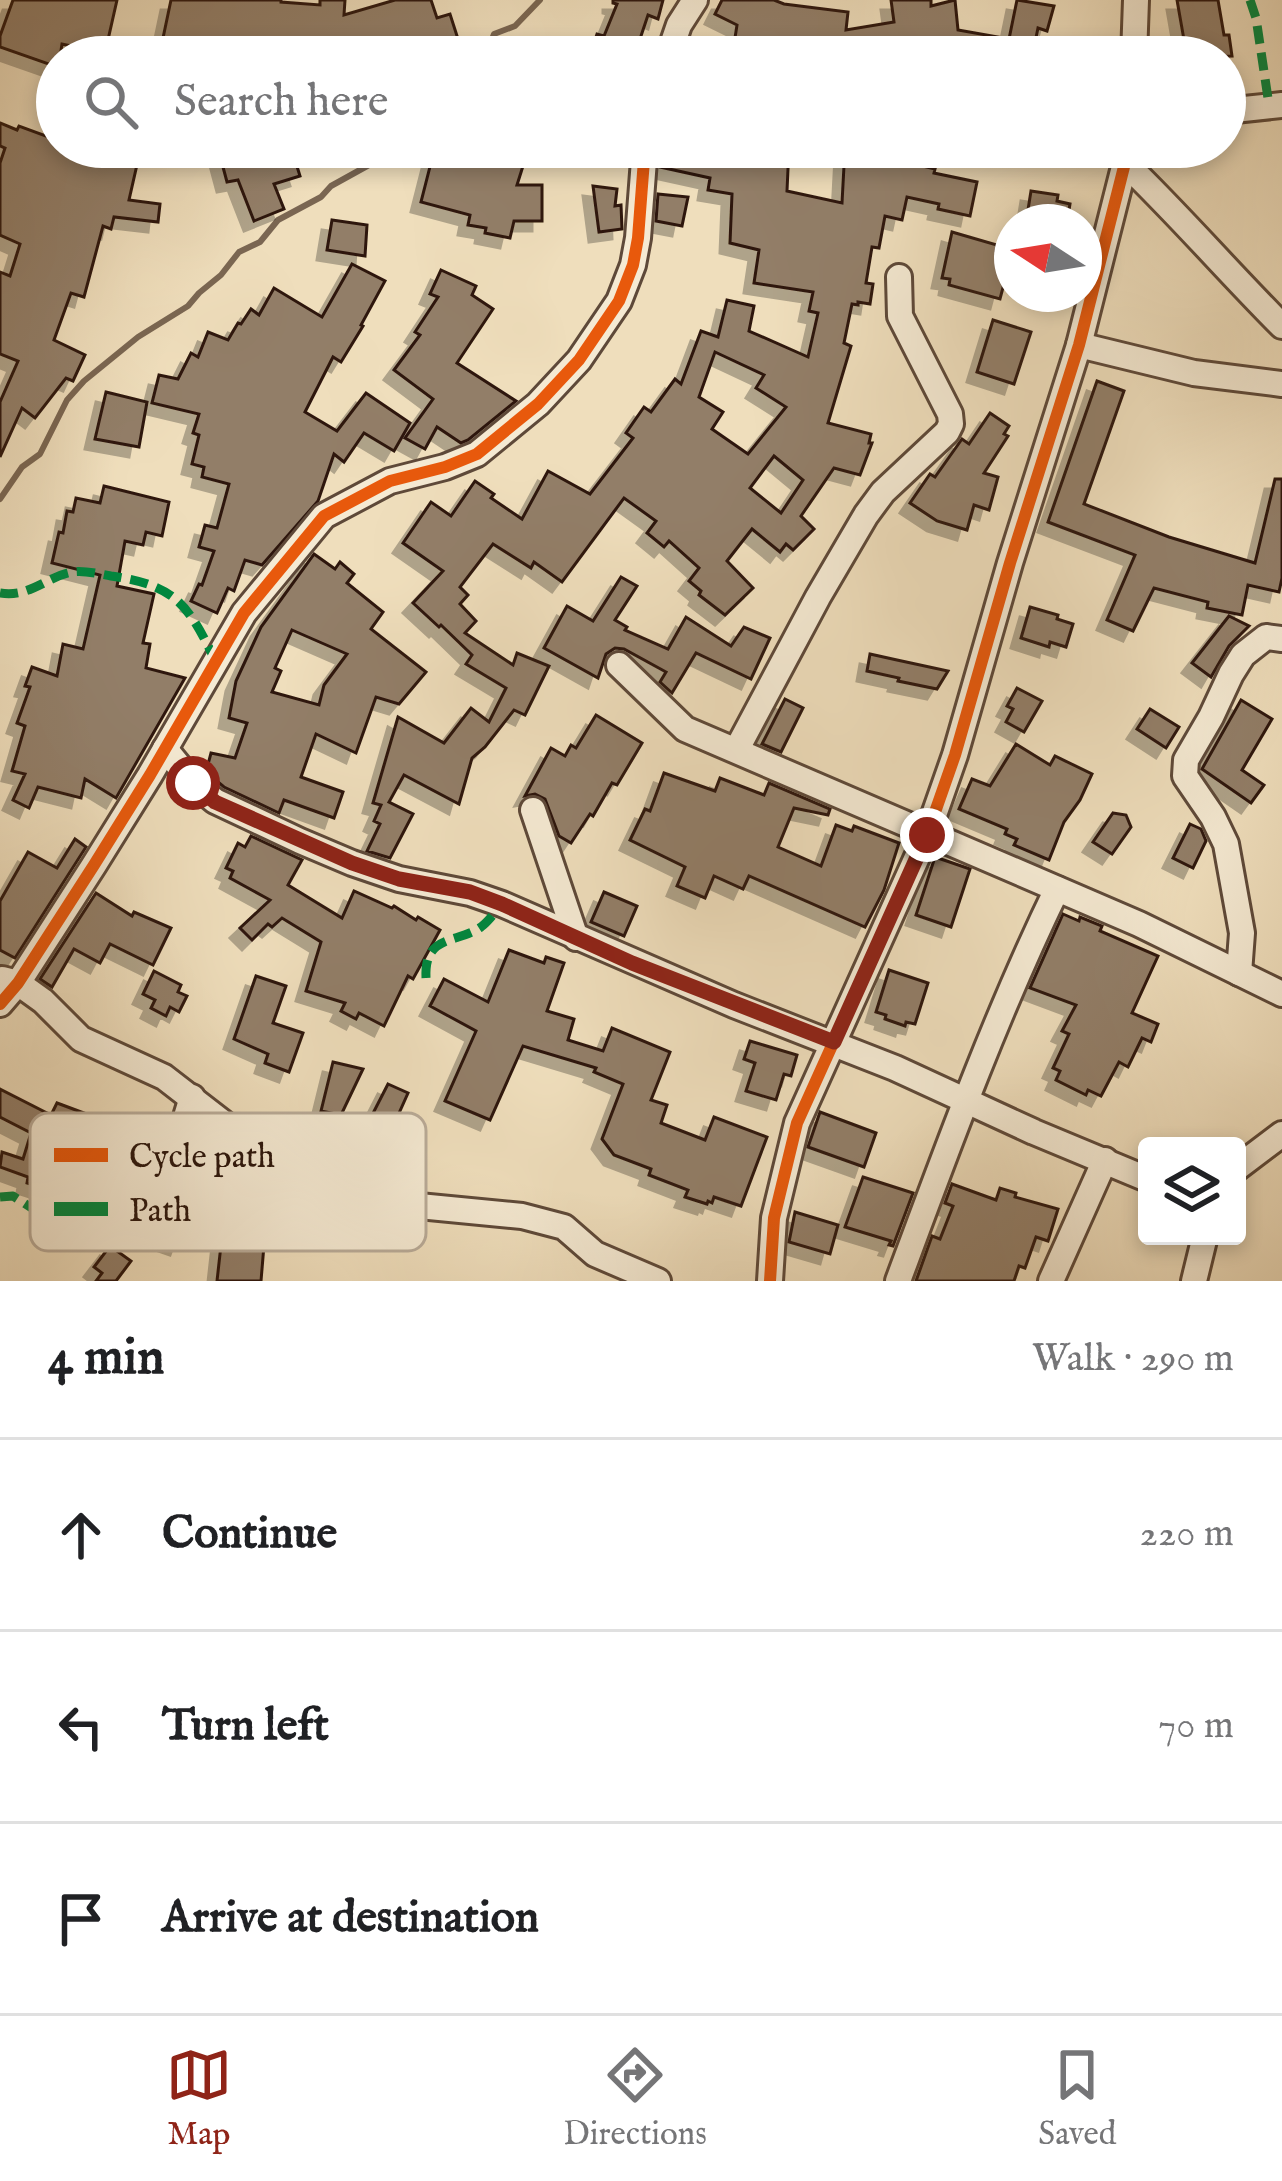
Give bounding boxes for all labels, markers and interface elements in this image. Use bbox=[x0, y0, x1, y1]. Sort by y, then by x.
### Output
search box bbox=[36, 36, 1246, 168]
icon: search bbox=[78, 69, 144, 135]
text: Search here bbox=[174, 74, 388, 131]
north arrow bbox=[994, 204, 1102, 312]
route start bbox=[166, 756, 220, 810]
route end bbox=[900, 808, 954, 862]
legend bbox=[30, 1113, 426, 1251]
text: Cycle path bbox=[129, 1137, 275, 1179]
map controls bbox=[1138, 1137, 1246, 1245]
button: layers bbox=[1138, 1137, 1246, 1245]
text: Path bbox=[129, 1191, 191, 1233]
text: 4 min bbox=[48, 1327, 164, 1392]
text: Walk · 290 m bbox=[1032, 1335, 1234, 1384]
icon: ahead bbox=[48, 1502, 114, 1568]
text: Continue bbox=[162, 1506, 337, 1563]
text: 220 m bbox=[1140, 1510, 1234, 1559]
icon: left bbox=[48, 1694, 114, 1760]
text: Turn left bbox=[162, 1698, 329, 1755]
text: 70 m bbox=[1158, 1702, 1234, 1751]
icon: arrive bbox=[48, 1886, 114, 1952]
text: Arrive at destination bbox=[162, 1890, 539, 1947]
tab: Map bbox=[166, 2042, 232, 2156]
tab: Directions bbox=[563, 2042, 707, 2156]
tab: Saved bbox=[1038, 2042, 1116, 2156]

